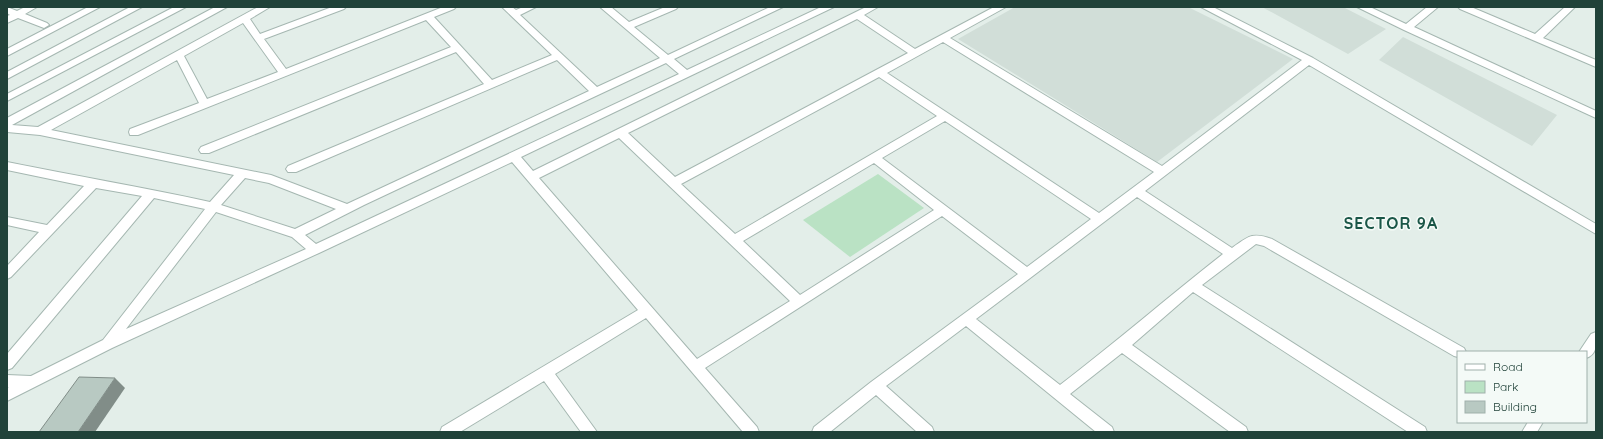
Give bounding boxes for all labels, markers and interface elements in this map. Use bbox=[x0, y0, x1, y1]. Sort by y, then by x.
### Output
district label: SECTOR 9A bbox=[1344, 213, 1438, 233]
legend bbox=[1457, 351, 1587, 423]
text: Road bbox=[1493, 359, 1523, 374]
text: Park bbox=[1493, 379, 1518, 394]
text: Building bbox=[1493, 399, 1537, 414]

